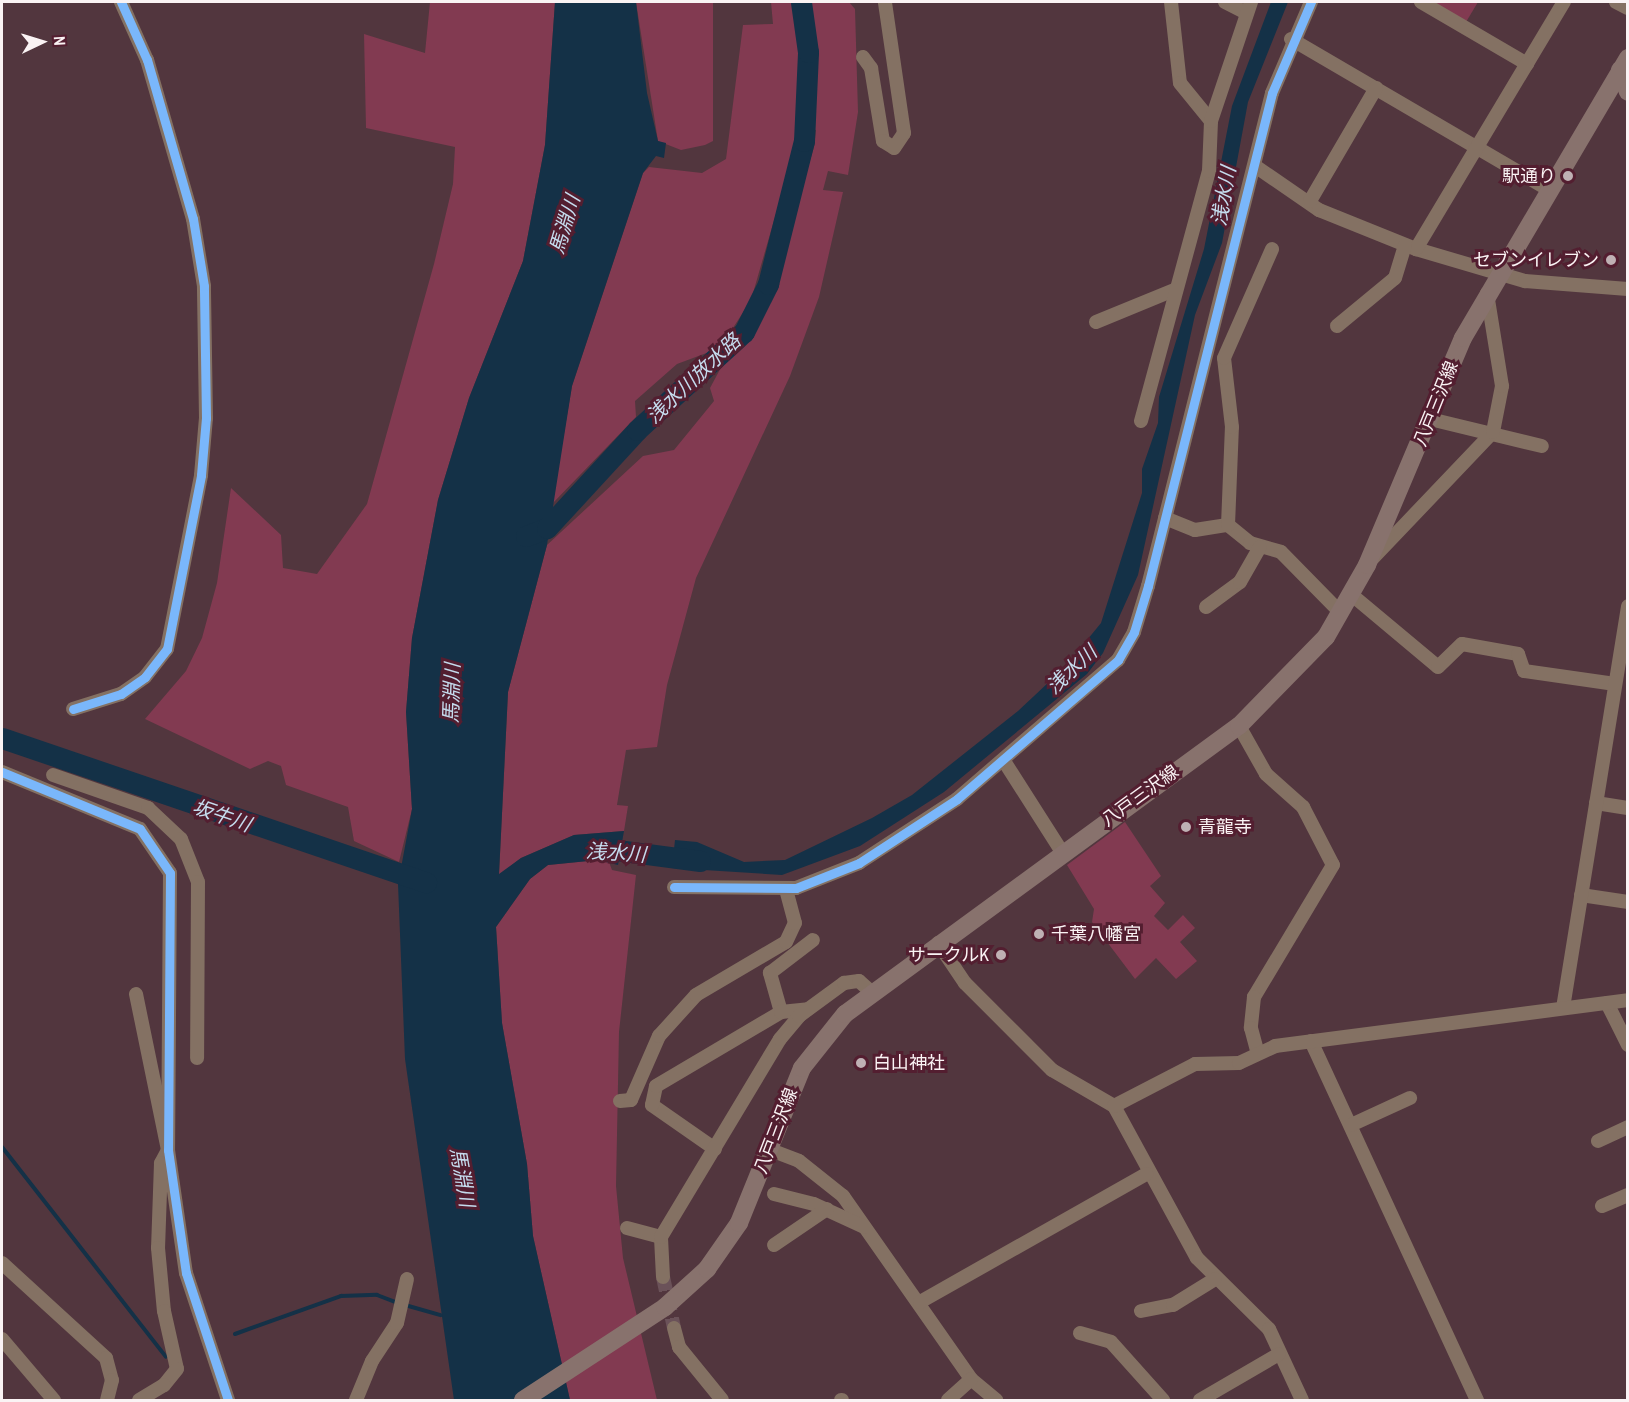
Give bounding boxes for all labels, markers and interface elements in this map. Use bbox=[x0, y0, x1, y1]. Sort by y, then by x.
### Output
north arrow bbox=[12, 12, 72, 72]
text: N bbox=[49, 35, 71, 46]
water label: 浅水川 bbox=[1206, 164, 1240, 228]
place label: 駅通り bbox=[1502, 165, 1556, 187]
marker: 駅通り bbox=[1561, 169, 1575, 183]
water label: 馬淵川 bbox=[544, 192, 584, 256]
place label: セブンイレブン bbox=[1473, 249, 1599, 271]
marker: セブンイレブン bbox=[1604, 253, 1618, 267]
water label: 浅水川放水路 bbox=[641, 328, 745, 428]
street label: 八戸三沢線 bbox=[1409, 358, 1463, 450]
water label: 浅水川 bbox=[1041, 640, 1101, 698]
water label: 馬淵川 bbox=[438, 663, 464, 723]
street label: 八戸三沢線 bbox=[1097, 761, 1183, 831]
water label: 坂牛川 bbox=[190, 794, 254, 836]
place label: 青龍寺 bbox=[1198, 816, 1252, 838]
marker: 青龍寺 bbox=[1179, 820, 1193, 834]
water label: 浅水川 bbox=[585, 838, 647, 866]
place label: 千葉八幡宮 bbox=[1051, 923, 1141, 945]
marker: 千葉八幡宮 bbox=[1032, 927, 1046, 941]
place label: サークルK bbox=[907, 944, 989, 966]
marker: サークルK bbox=[994, 948, 1008, 962]
place label: 白山神社 bbox=[873, 1052, 945, 1074]
marker: 白山神社 bbox=[854, 1056, 868, 1070]
street label: 八戸三沢線 bbox=[750, 1085, 802, 1177]
water label: 馬淵川 bbox=[446, 1145, 480, 1209]

